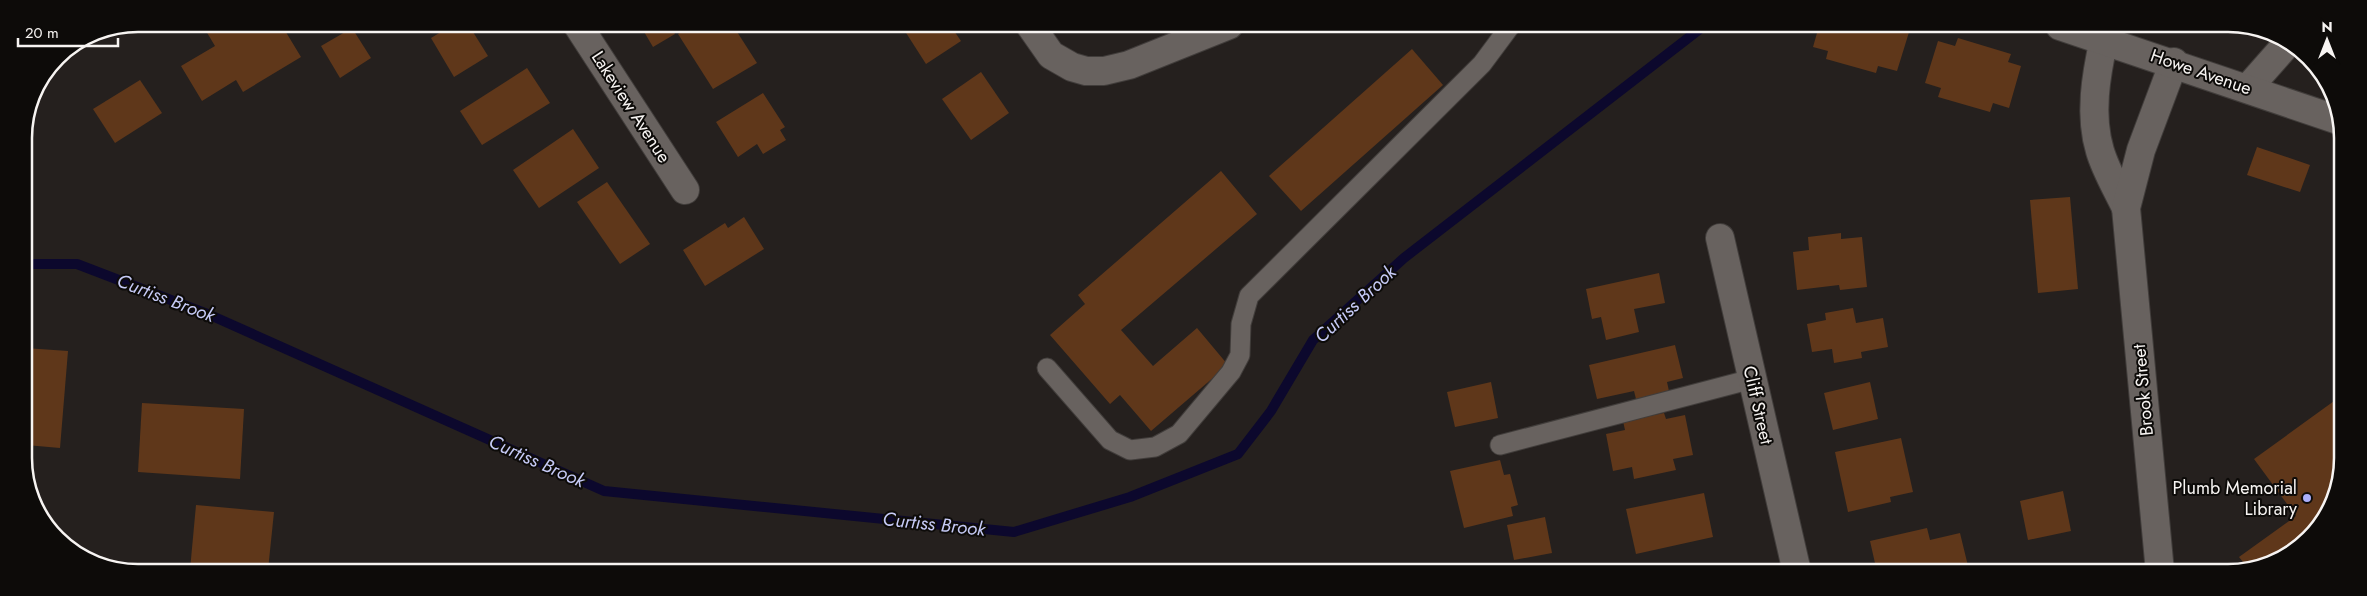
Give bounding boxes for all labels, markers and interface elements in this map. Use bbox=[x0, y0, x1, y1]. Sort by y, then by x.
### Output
scale bar bbox=[18, 15, 118, 47]
north arrow bbox=[2302, 15, 2352, 65]
text: N bbox=[2321, 17, 2333, 37]
text: 20 m bbox=[25, 22, 59, 44]
street label: Howe Avenue bbox=[2147, 43, 2255, 101]
street label: Lakeview Avenue bbox=[585, 46, 677, 168]
water label: Curtiss Brook bbox=[1308, 258, 1403, 349]
water label: Curtiss Brook bbox=[113, 267, 220, 329]
street label: Brook Street bbox=[2126, 342, 2160, 437]
street label: Cliff Street bbox=[1736, 363, 1780, 447]
water label: Curtiss Brook bbox=[484, 428, 590, 495]
place label: Plumb Memorial Library bbox=[2172, 475, 2297, 522]
marker: Plumb Memorial Library bbox=[2301, 492, 2313, 504]
water label: Curtiss Brook bbox=[881, 505, 988, 543]

